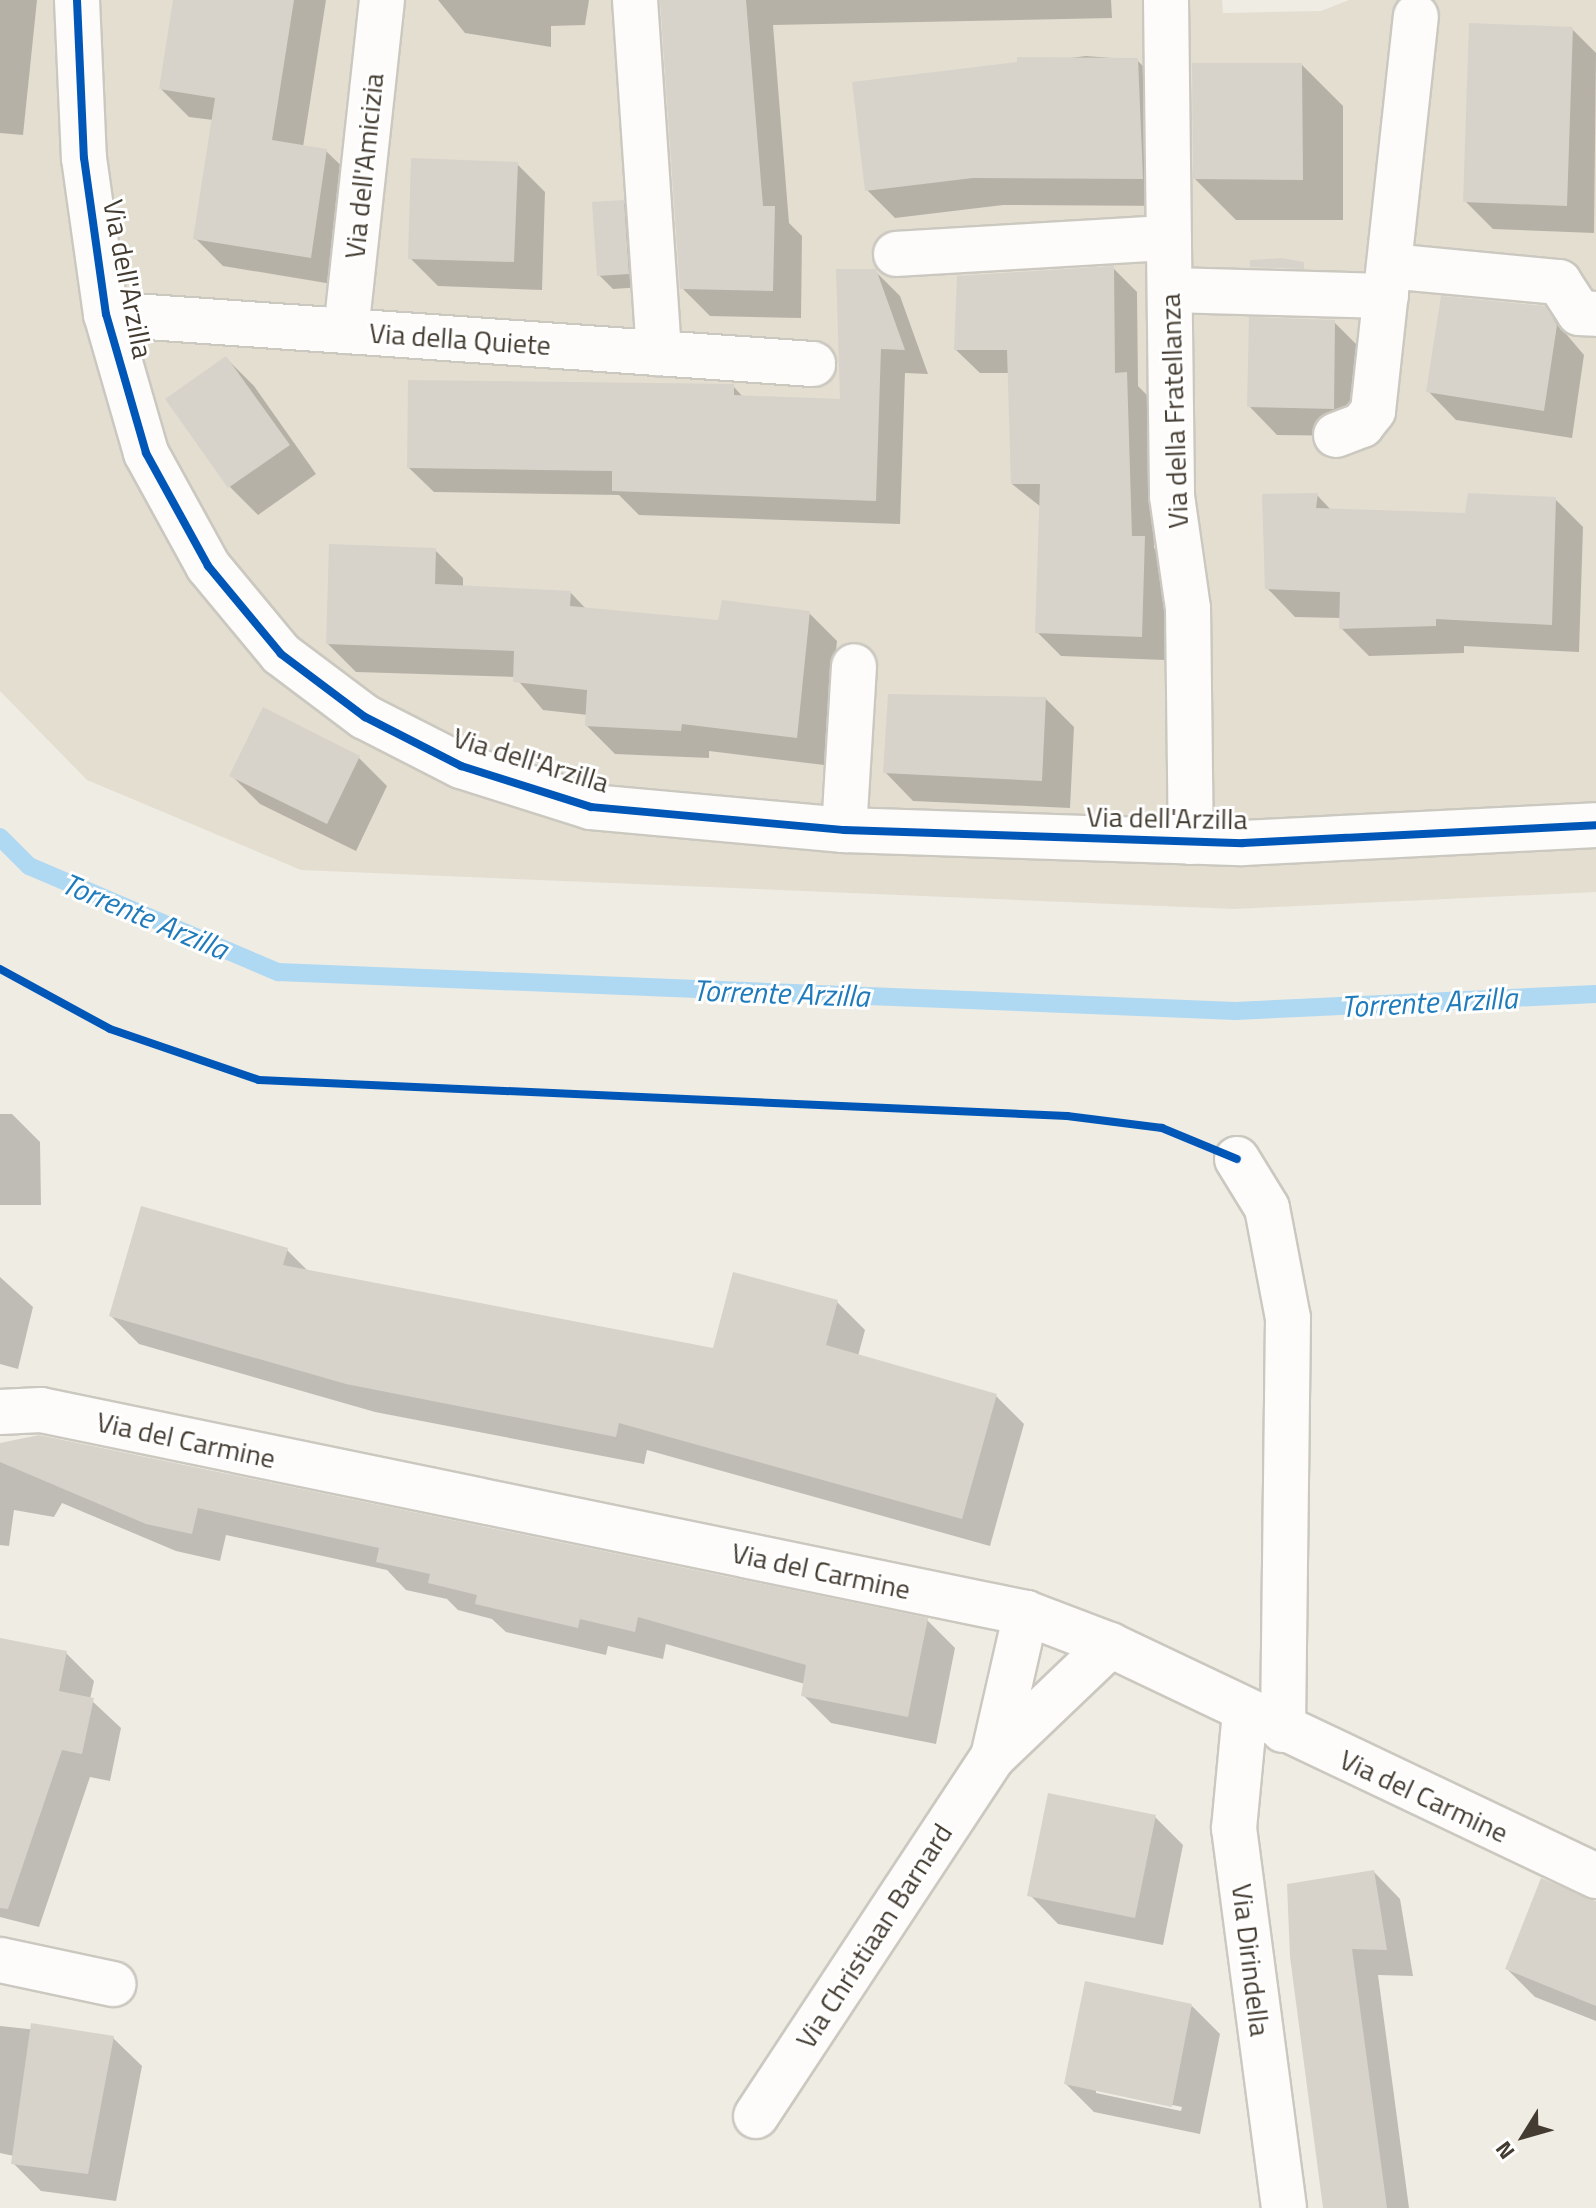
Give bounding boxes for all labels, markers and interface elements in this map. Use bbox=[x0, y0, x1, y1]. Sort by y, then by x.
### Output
street label: Via dell'Amicizia bbox=[338, 71, 390, 261]
street label: Via dell'Arzilla bbox=[96, 197, 160, 361]
street label: Via della Fratellanza bbox=[1153, 293, 1195, 529]
street label: Via della Quiete bbox=[368, 316, 552, 362]
street label: Via dell'Arzilla bbox=[449, 720, 613, 800]
street label: Via dell'Arzilla bbox=[1086, 800, 1248, 836]
water label: Torrente Arzilla bbox=[57, 865, 233, 967]
water label: Torrente Arzilla bbox=[692, 972, 870, 1014]
water label: Torrente Arzilla bbox=[1340, 979, 1518, 1025]
street label: Via del Carmine bbox=[94, 1405, 278, 1475]
street label: Via del Carmine bbox=[729, 1536, 913, 1606]
street label: Via del Carmine bbox=[1334, 1742, 1514, 1850]
street label: Via Christiaan Barnard bbox=[789, 1817, 959, 2055]
street label: Via Dirindella bbox=[1225, 1882, 1277, 2038]
north arrow bbox=[1484, 2096, 1564, 2176]
text: N bbox=[1487, 2134, 1523, 2167]

